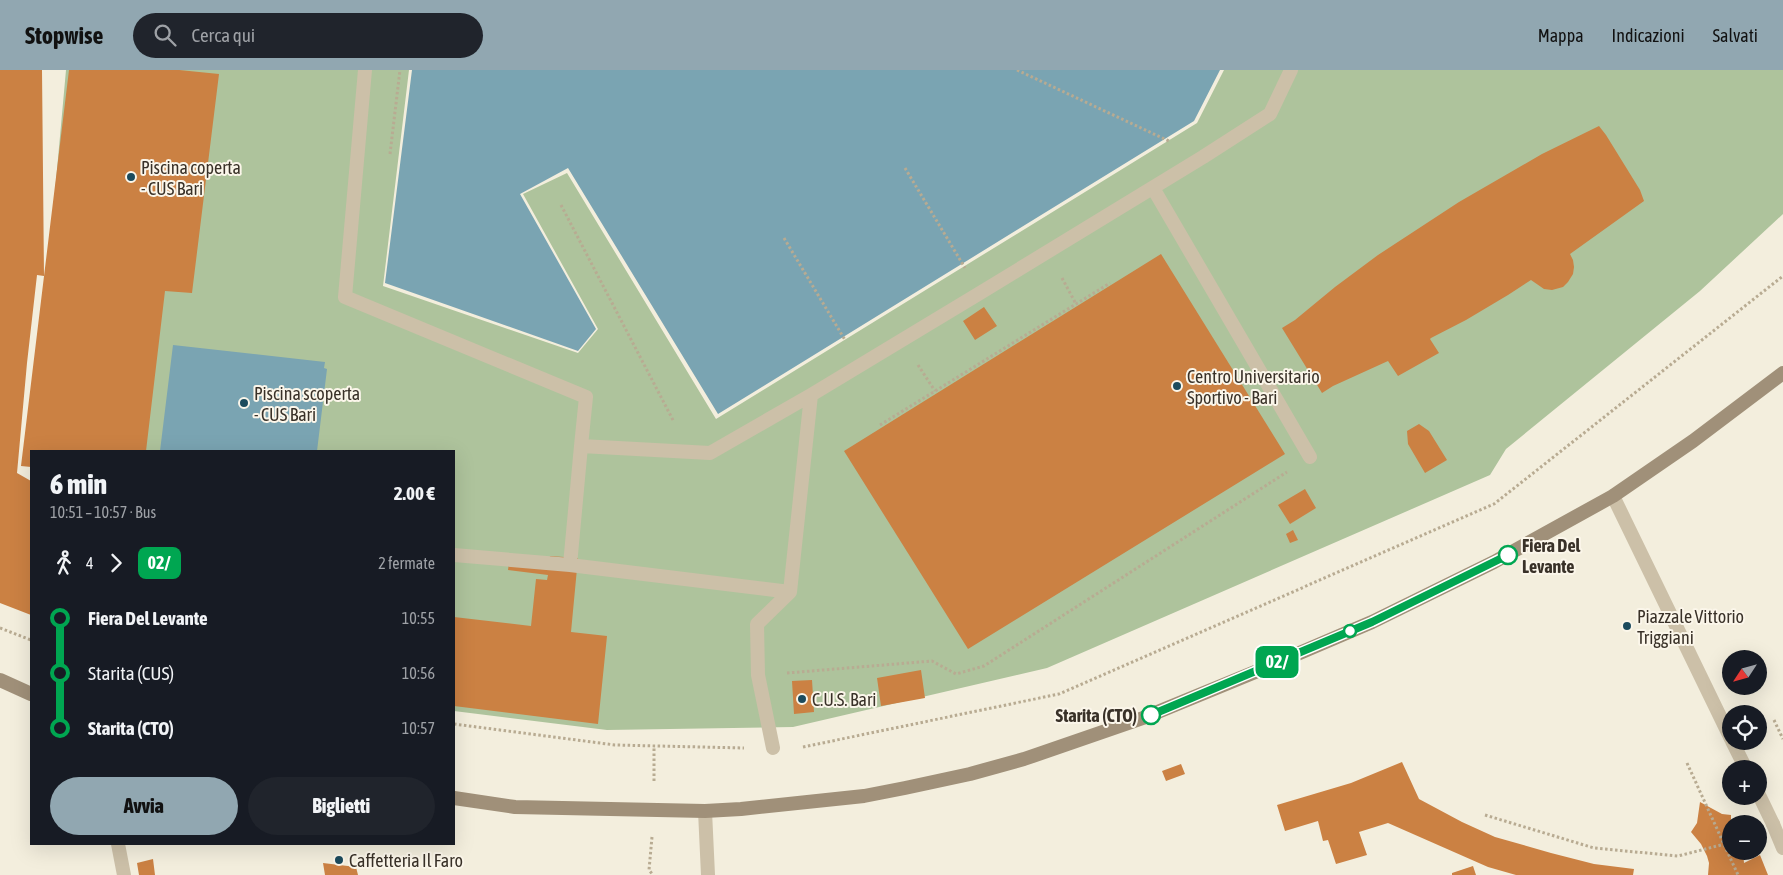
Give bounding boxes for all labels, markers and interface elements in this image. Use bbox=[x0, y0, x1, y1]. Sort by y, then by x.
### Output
search box bbox=[133, 13, 483, 58]
icon: search bbox=[151, 21, 179, 49]
text: Stopwise bbox=[25, 22, 103, 49]
text: Cerca qui bbox=[191, 24, 255, 46]
text: Mappa bbox=[1538, 25, 1584, 46]
text: Indicazioni bbox=[1612, 25, 1685, 46]
text: Salvati bbox=[1713, 25, 1758, 46]
place label: Piscina coperta - CUS Bari bbox=[141, 157, 241, 199]
marker: Piscina coperta - CUS Bari bbox=[125, 171, 137, 183]
place label: Centro Universitario Sportivo - Bari bbox=[1187, 366, 1320, 408]
marker: Centro Universitario Sportivo - Bari bbox=[1171, 380, 1183, 392]
place label: Piscina scoperta - CUS Bari bbox=[254, 383, 360, 425]
marker: Piscina scoperta - CUS Bari bbox=[238, 397, 250, 409]
text: 6 min bbox=[50, 468, 107, 500]
text: 2.00 € bbox=[394, 482, 435, 504]
text: 10:51 – 10:57 · Bus bbox=[50, 503, 156, 521]
place label: Fiera Del Levante bbox=[1522, 535, 1581, 577]
marker: Fiera Del Levante bbox=[1498, 545, 1518, 565]
icon: walk bbox=[50, 549, 78, 577]
icon: forward bbox=[102, 549, 130, 577]
text: 02/ bbox=[148, 552, 171, 573]
text: 4 bbox=[86, 554, 94, 572]
text: 2 fermate bbox=[378, 554, 435, 572]
place label: Piazzale Vittorio Triggiani bbox=[1637, 606, 1744, 648]
text: Fiera Del Levante bbox=[88, 607, 208, 629]
text: 10:55 bbox=[402, 609, 435, 627]
marker: Piazzale Vittorio Triggiani bbox=[1621, 620, 1633, 632]
unlabelled marker bbox=[1343, 624, 1357, 638]
line badge: 02/ bbox=[1248, 646, 1306, 678]
north arrow bbox=[1722, 650, 1768, 695]
map controls bbox=[1722, 650, 1767, 860]
text: 02/ bbox=[1265, 651, 1289, 672]
text: Starita (CUS) bbox=[88, 662, 174, 684]
text: 10:56 bbox=[402, 664, 435, 682]
place label: C.U.S. Bari bbox=[812, 689, 876, 710]
marker: C.U.S. Bari bbox=[796, 693, 808, 705]
place label: Starita (CTO) bbox=[1056, 705, 1137, 726]
marker: Starita (CTO) bbox=[1141, 705, 1161, 725]
button: locate bbox=[1722, 705, 1767, 750]
text: Starita (CTO) bbox=[88, 717, 174, 739]
text: 10:57 bbox=[402, 719, 435, 737]
button: + bbox=[1722, 760, 1767, 805]
button: Avvia bbox=[50, 777, 238, 835]
button: Biglietti bbox=[248, 777, 435, 835]
button: − bbox=[1722, 815, 1767, 860]
place label: Caffetteria Il Faro bbox=[349, 850, 463, 871]
marker: Caffetteria Il Faro bbox=[333, 854, 345, 866]

